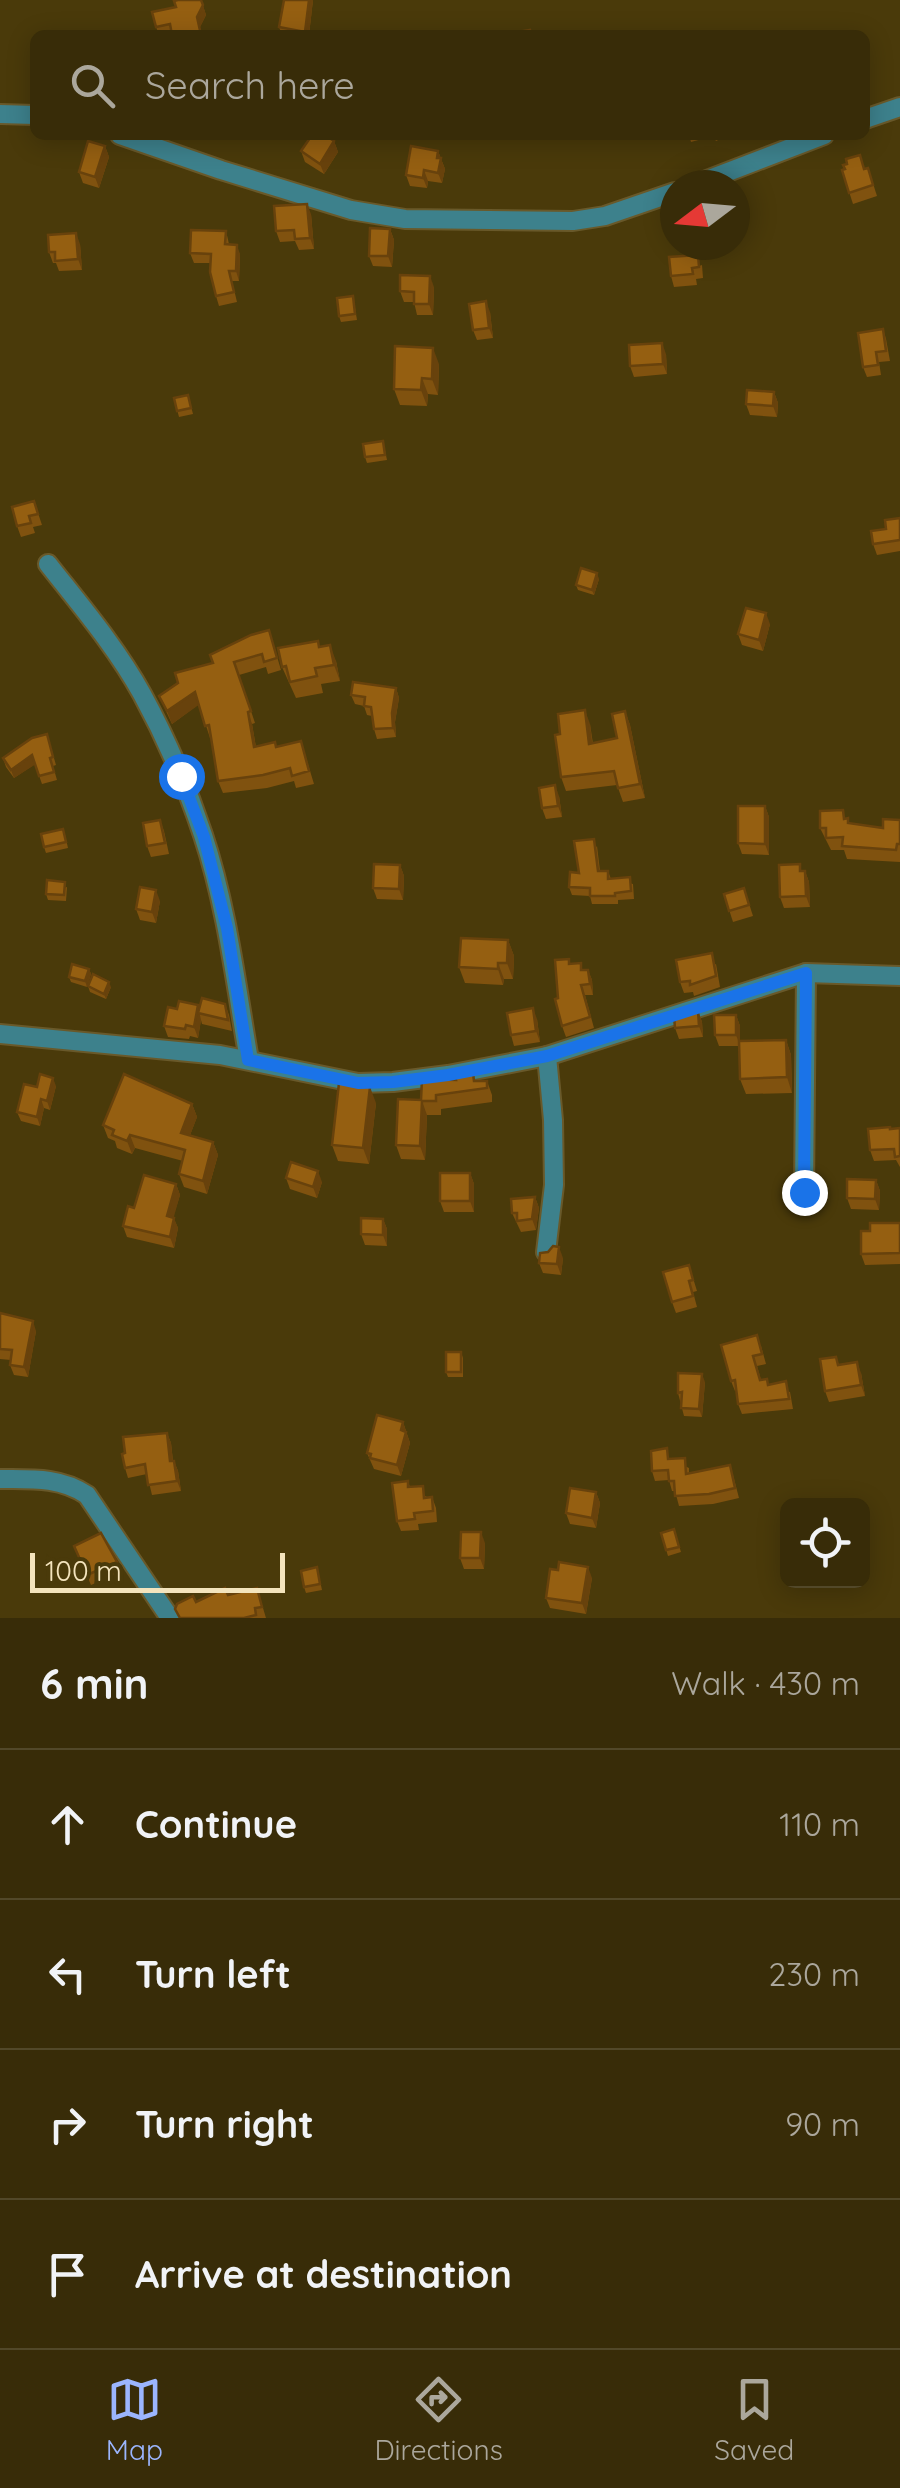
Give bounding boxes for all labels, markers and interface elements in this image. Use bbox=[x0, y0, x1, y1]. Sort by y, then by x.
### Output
search box bbox=[30, 30, 870, 140]
icon: search bbox=[65, 58, 120, 113]
text: Search here bbox=[145, 61, 355, 109]
north arrow bbox=[660, 170, 750, 260]
route start bbox=[159, 754, 205, 800]
route end bbox=[782, 1170, 828, 1216]
map controls bbox=[780, 1498, 870, 1588]
button: locate bbox=[780, 1498, 870, 1588]
scale bar bbox=[30, 1548, 285, 1592]
text: 100 m bbox=[45, 1553, 122, 1588]
text: 6 min bbox=[40, 1657, 149, 1710]
text: Walk · 430 m bbox=[671, 1663, 860, 1703]
icon: ahead bbox=[40, 1797, 95, 1852]
text: Continue bbox=[135, 1800, 297, 1848]
text: 110 m bbox=[779, 1804, 860, 1844]
icon: left bbox=[40, 1947, 95, 2002]
text: Turn left bbox=[135, 1950, 291, 1998]
text: 230 m bbox=[769, 1954, 860, 1994]
icon: right bbox=[40, 2097, 95, 2152]
text: Turn right bbox=[135, 2100, 314, 2148]
text: 90 m bbox=[785, 2104, 860, 2144]
icon: arrive bbox=[40, 2247, 95, 2302]
text: Arrive at destination bbox=[135, 2250, 512, 2298]
tab: Map bbox=[106, 2372, 163, 2467]
tab: Directions bbox=[374, 2372, 503, 2467]
tab: Saved bbox=[714, 2372, 794, 2467]

